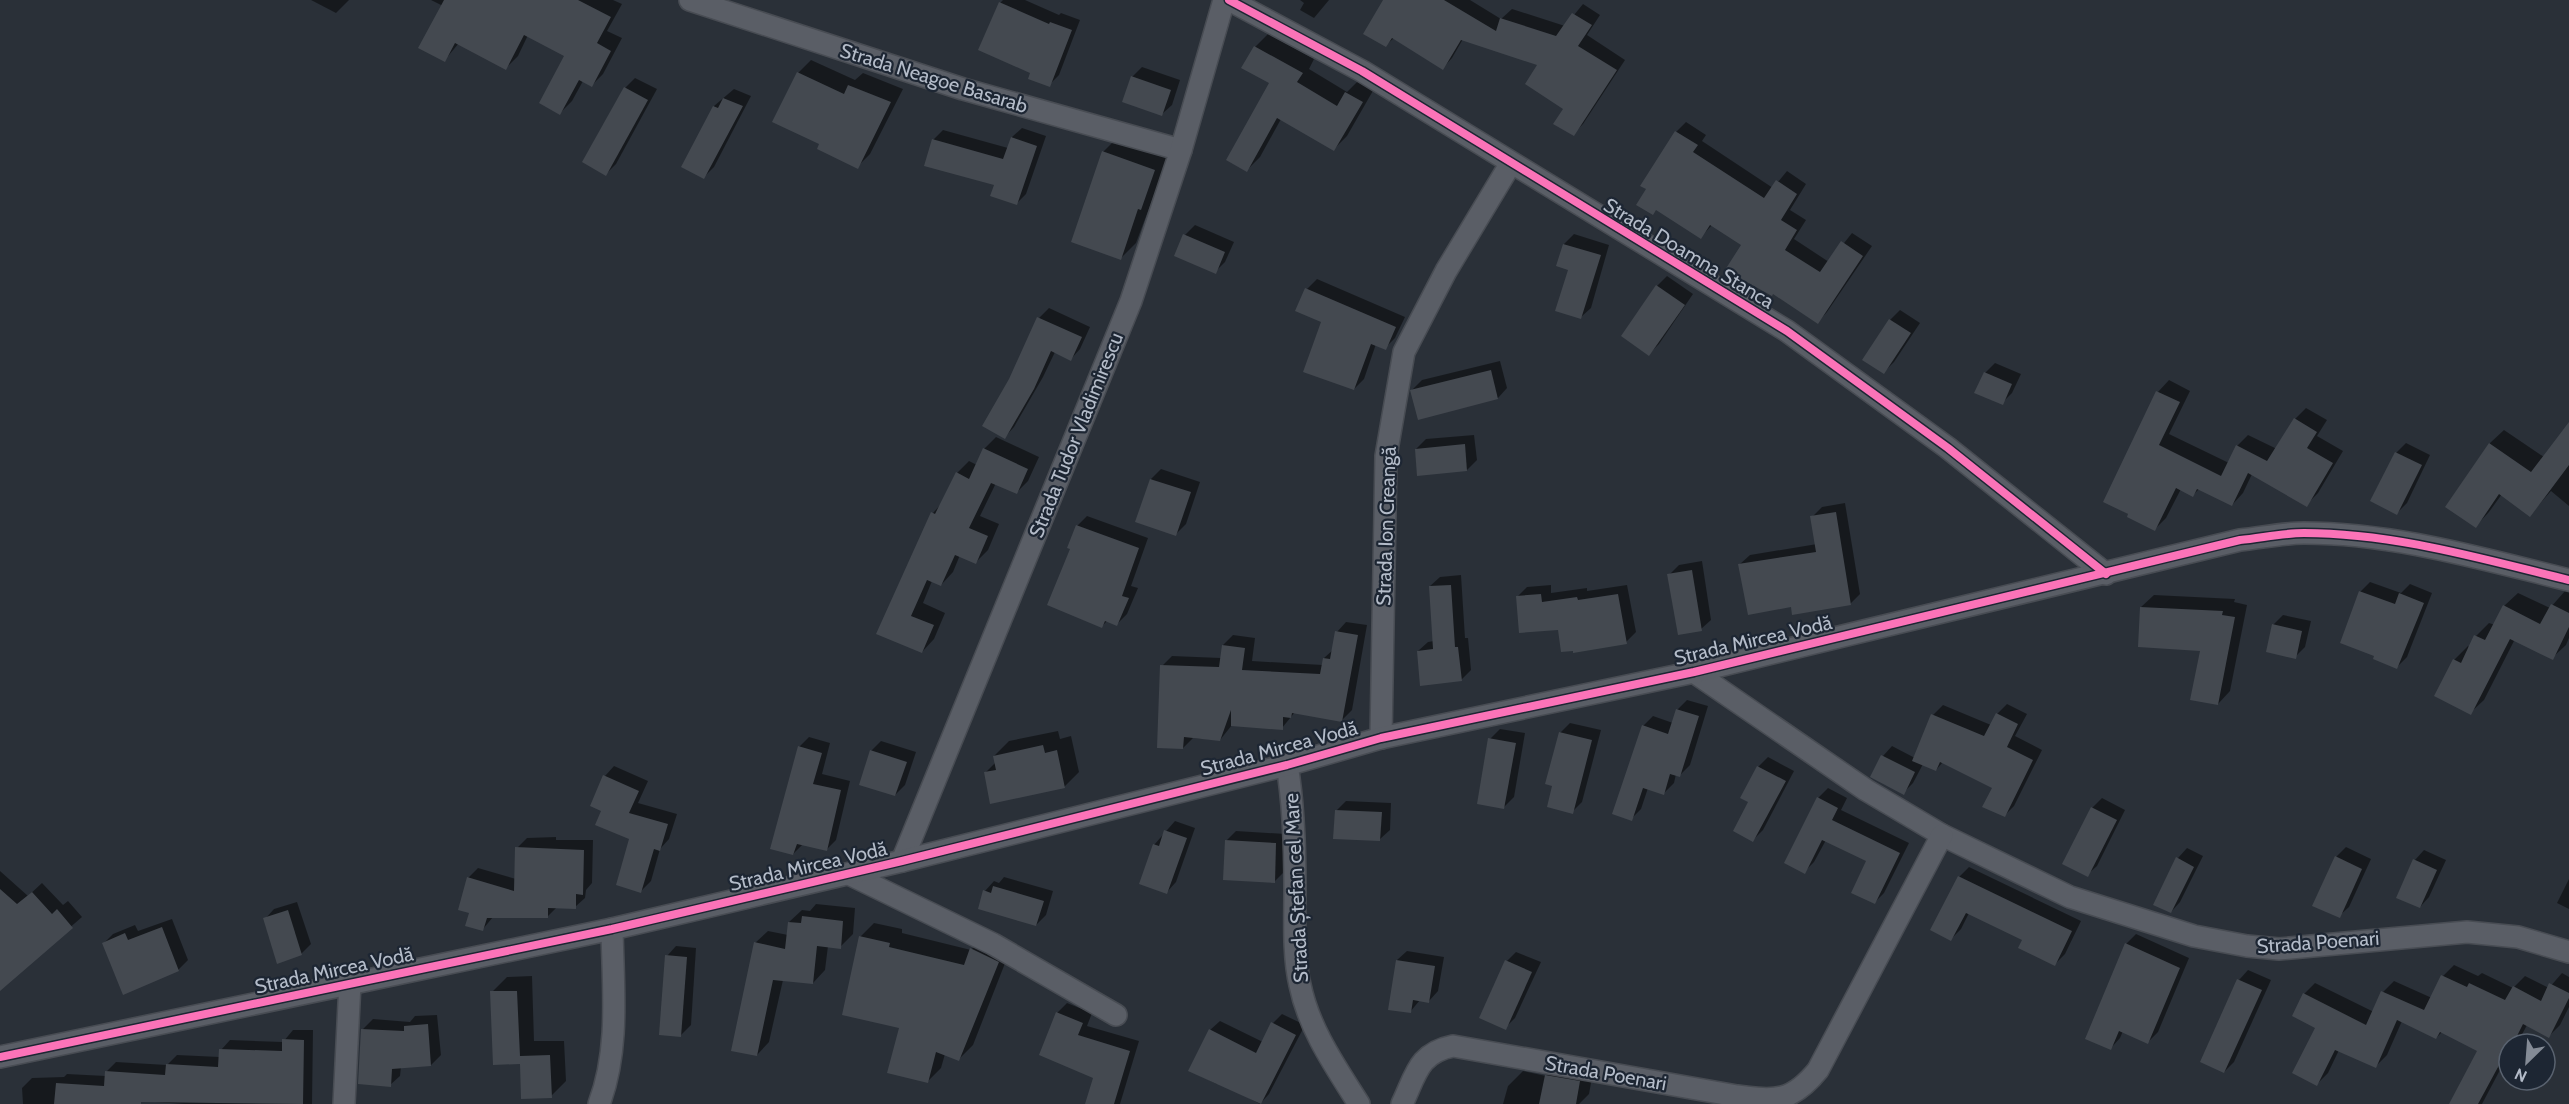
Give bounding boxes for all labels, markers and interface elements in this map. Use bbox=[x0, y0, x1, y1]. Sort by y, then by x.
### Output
street label: Strada Neagoe Basarab bbox=[837, 38, 1031, 118]
street label: Strada Doamna Stanca bbox=[1599, 193, 1779, 314]
street label: Strada Tudor Vladimirescu bbox=[1024, 329, 1128, 541]
street label: Strada Ion Creangă bbox=[1371, 446, 1401, 606]
street label: Strada Mircea Vodă bbox=[1672, 610, 1835, 670]
street label: Strada Mircea Vodă bbox=[1198, 715, 1360, 780]
street label: Strada Ștefan cel Mare bbox=[1279, 792, 1314, 983]
street label: Strada Mircea Vodă bbox=[727, 836, 890, 896]
street label: Strada Poenari bbox=[2256, 926, 2380, 958]
street label: Strada Mircea Vodă bbox=[253, 941, 416, 999]
north arrow bbox=[2497, 1032, 2557, 1092]
street label: Strada Poenari bbox=[1543, 1051, 1669, 1095]
text: N bbox=[2512, 1064, 2530, 1086]

